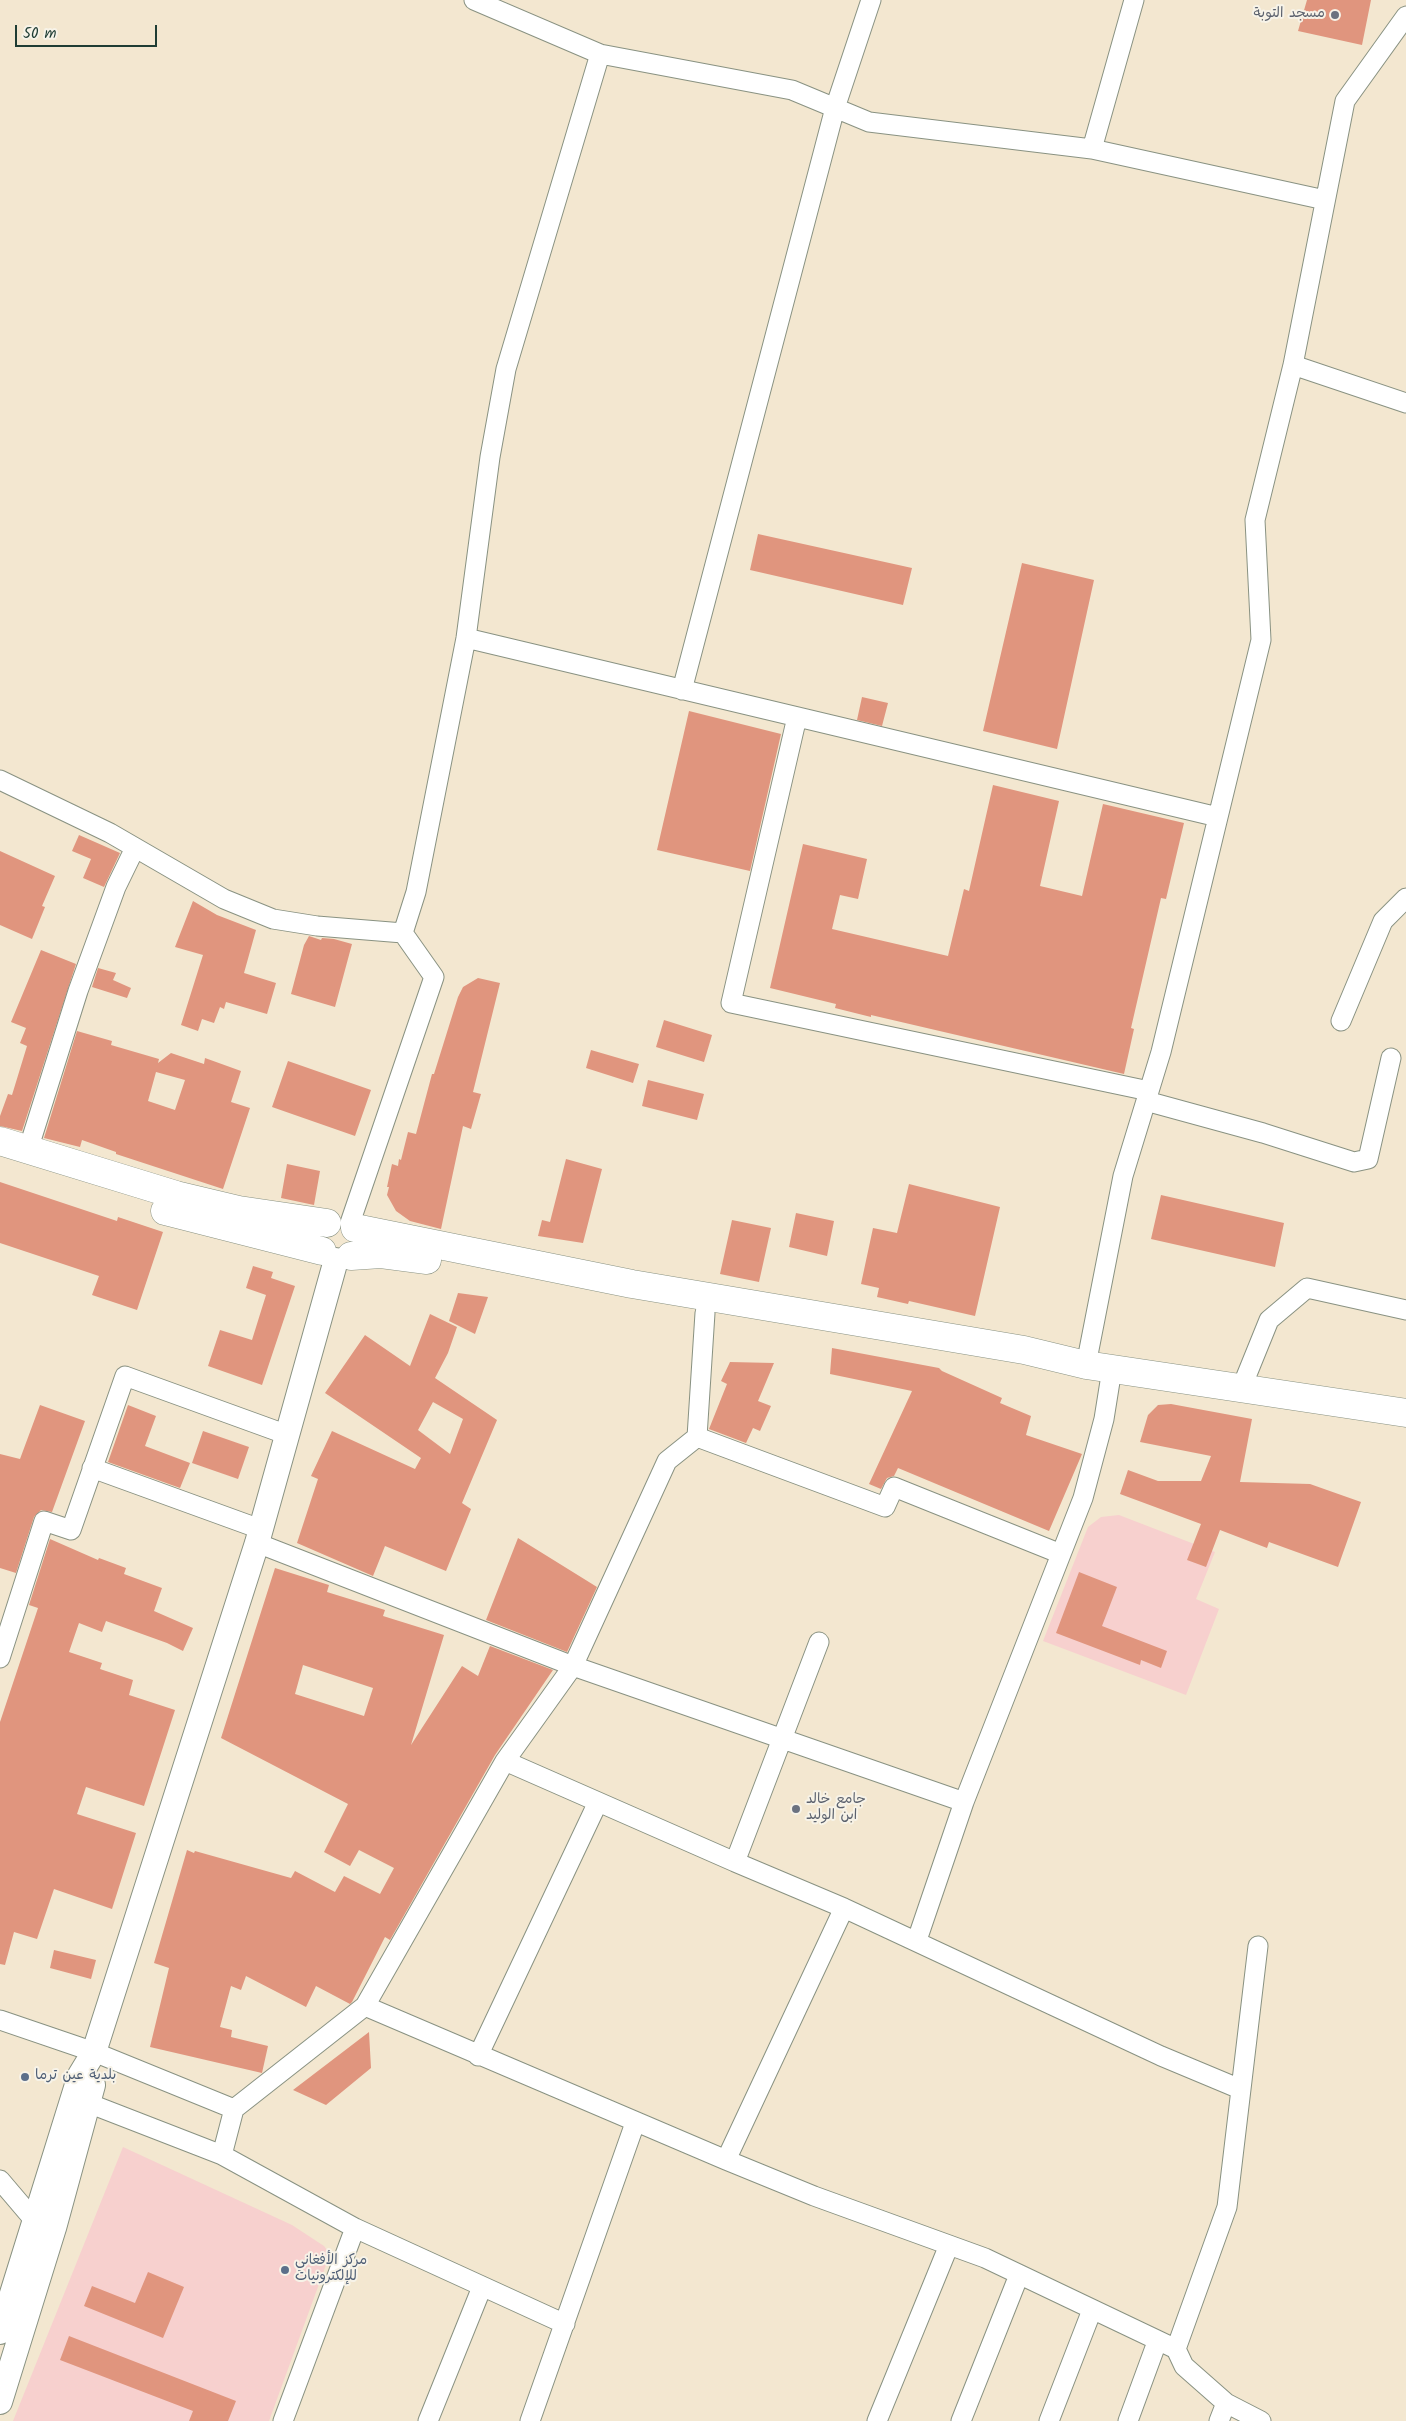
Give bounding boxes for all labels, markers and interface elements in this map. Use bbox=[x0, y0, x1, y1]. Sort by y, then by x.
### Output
place label: مسجد التوبة bbox=[1253, 7, 1325, 23]
marker: مسجد التوبة bbox=[1329, 9, 1341, 21]
scale bar bbox=[18, 15, 160, 47]
text: 50 m bbox=[23, 22, 57, 46]
place label: جامع خالد ابن الوليد bbox=[806, 1793, 866, 1825]
marker: جامع خالد ابن الوليد bbox=[790, 1803, 802, 1815]
place label: بلدية عين ترما bbox=[35, 2069, 116, 2085]
marker: بلدية عين ترما bbox=[19, 2071, 31, 2083]
place label: مركز الأفغاني للإلكترونيات bbox=[295, 2254, 367, 2286]
marker: مركز الأفغاني للإلكترونيات bbox=[279, 2264, 291, 2276]

